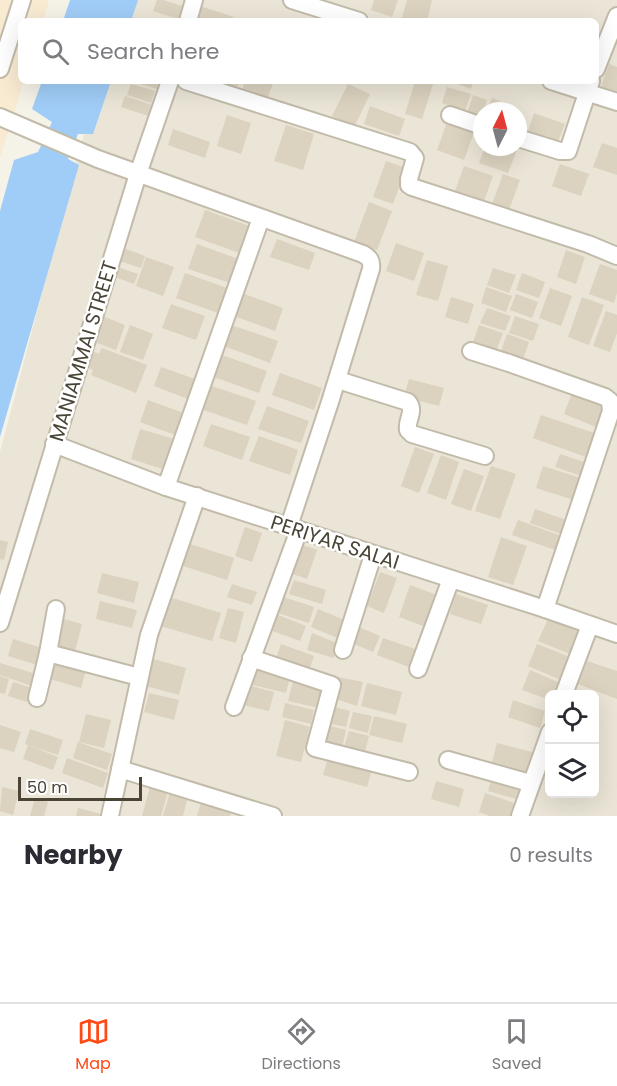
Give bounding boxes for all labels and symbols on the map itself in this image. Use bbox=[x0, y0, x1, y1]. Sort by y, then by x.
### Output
north arrow bbox=[473, 102, 527, 156]
street label: MANIAMMAI STREET bbox=[42, 257, 124, 445]
street label: PERIYAR SALAI bbox=[267, 508, 403, 576]
scale bar bbox=[18, 774, 142, 802]

